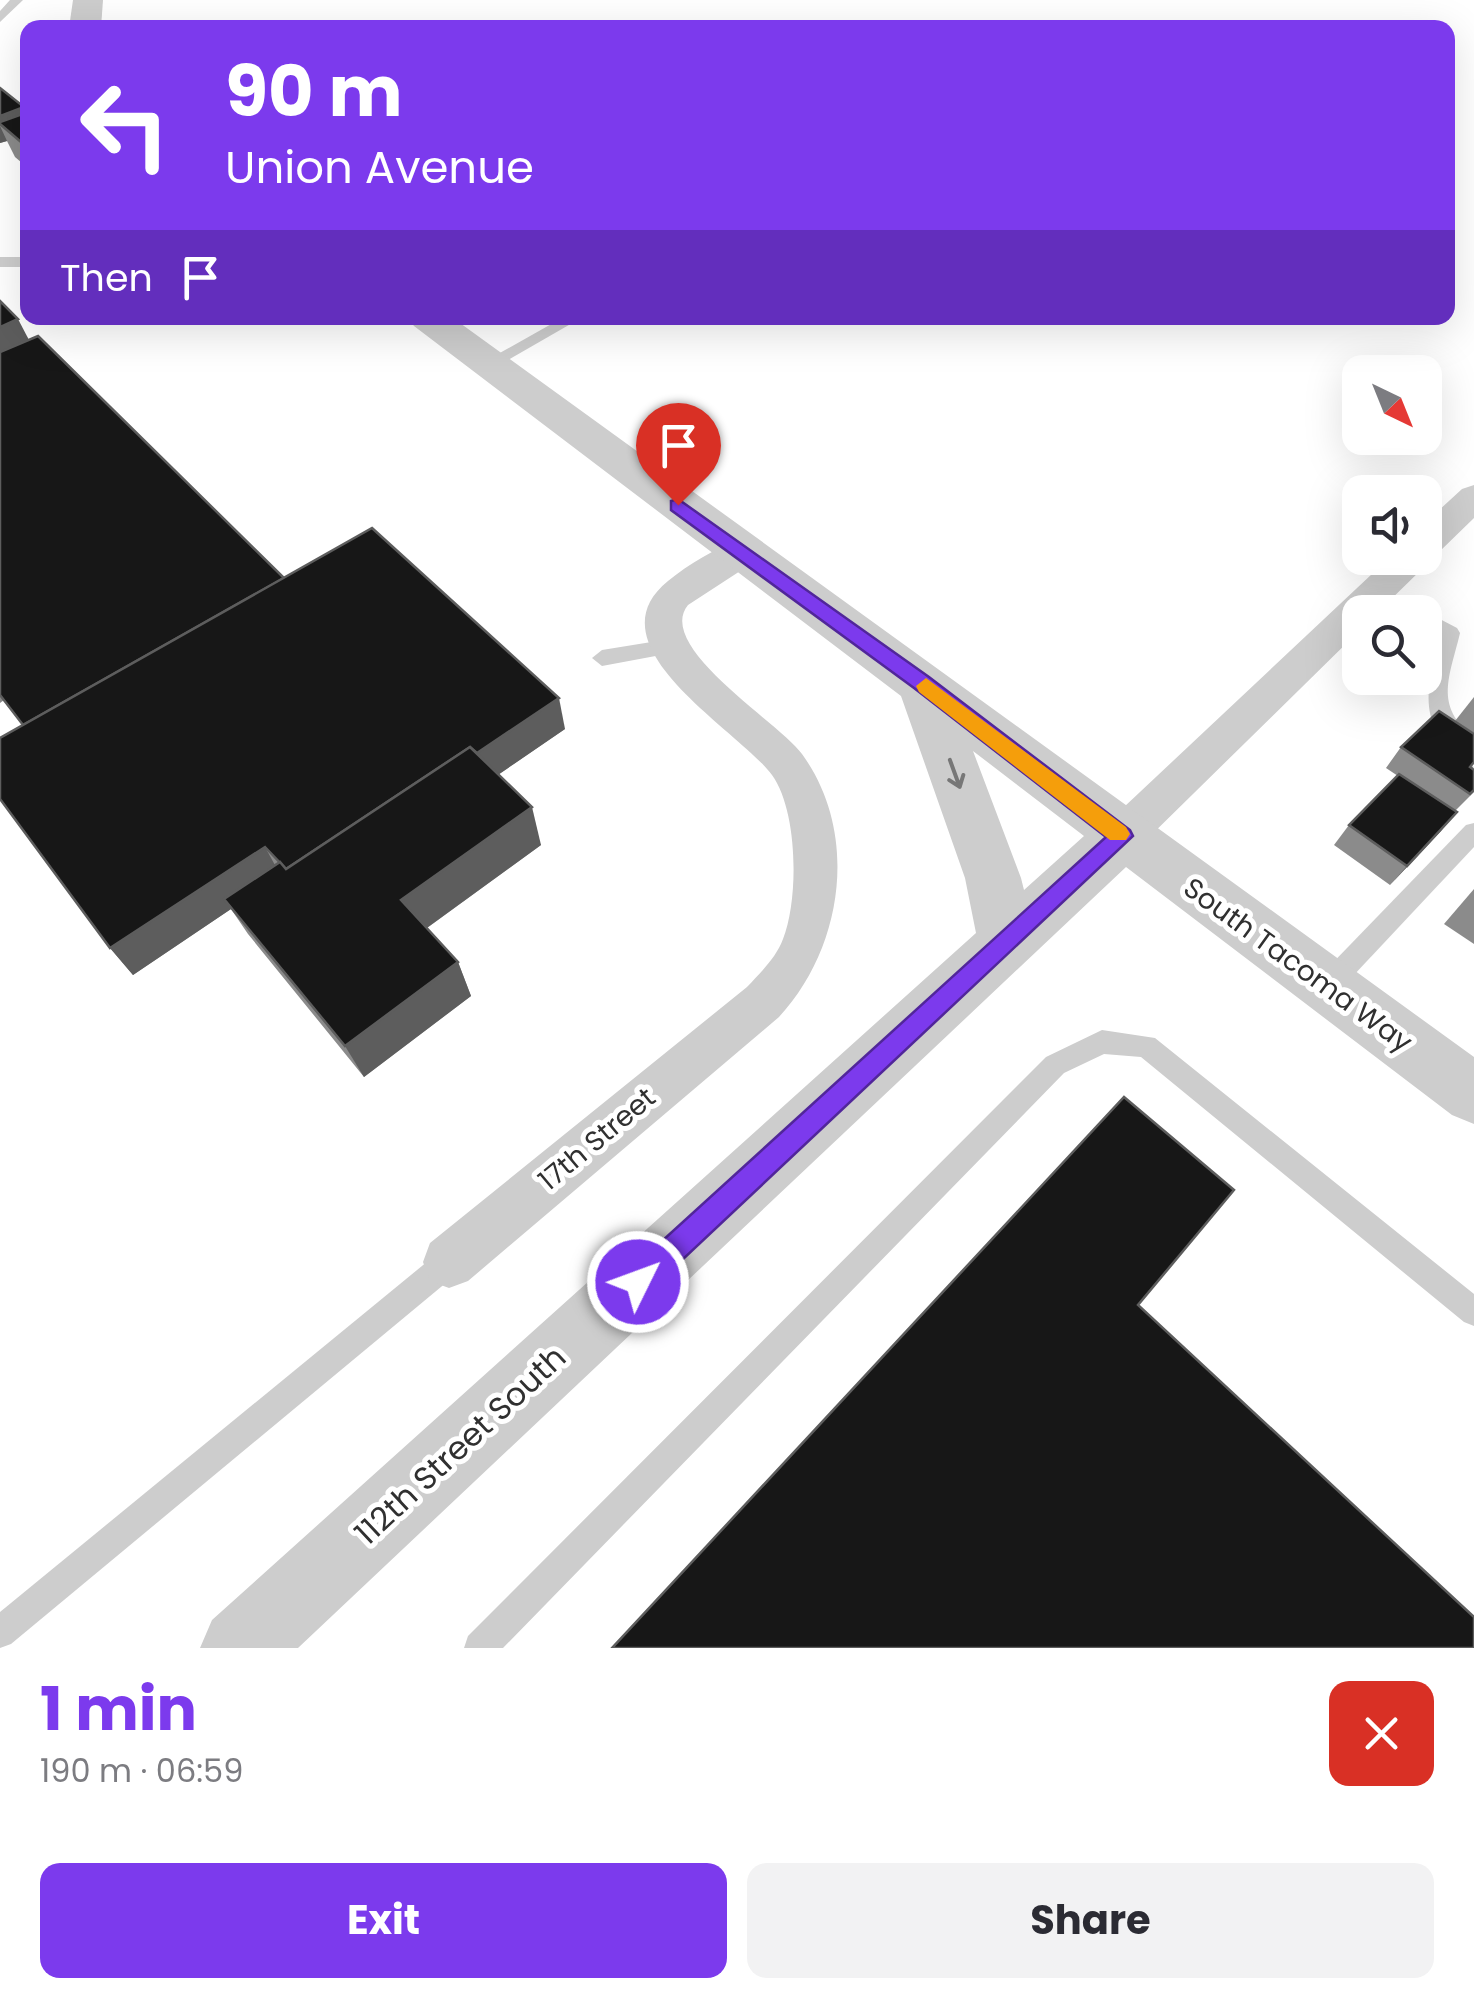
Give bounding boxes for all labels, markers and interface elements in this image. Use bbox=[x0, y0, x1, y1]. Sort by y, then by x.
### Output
text: 90 m bbox=[225, 42, 403, 141]
icon: left bbox=[60, 60, 190, 190]
text: Union Avenue bbox=[225, 136, 534, 199]
icon: arrive bbox=[173, 250, 228, 305]
text: Then bbox=[60, 251, 153, 304]
north arrow bbox=[1342, 355, 1442, 455]
map controls bbox=[1342, 355, 1442, 695]
pin bbox=[636, 403, 721, 506]
icon: arrive bbox=[651, 418, 706, 473]
button: sound bbox=[1342, 475, 1442, 575]
button: search bbox=[1342, 595, 1442, 695]
one-way arrow bbox=[947, 758, 965, 789]
street label: South Tacoma Way bbox=[1176, 869, 1421, 1061]
street label: 17th Street bbox=[530, 1078, 664, 1200]
position arrow bbox=[586, 1230, 690, 1334]
street label: 112th Street South bbox=[345, 1335, 575, 1555]
text: 1 min bbox=[40, 1667, 197, 1751]
button: close bbox=[1329, 1681, 1434, 1786]
text: 190 m · 06:59 bbox=[40, 1748, 243, 1793]
button: Exit bbox=[40, 1863, 727, 1978]
button: Share bbox=[747, 1863, 1434, 1978]

